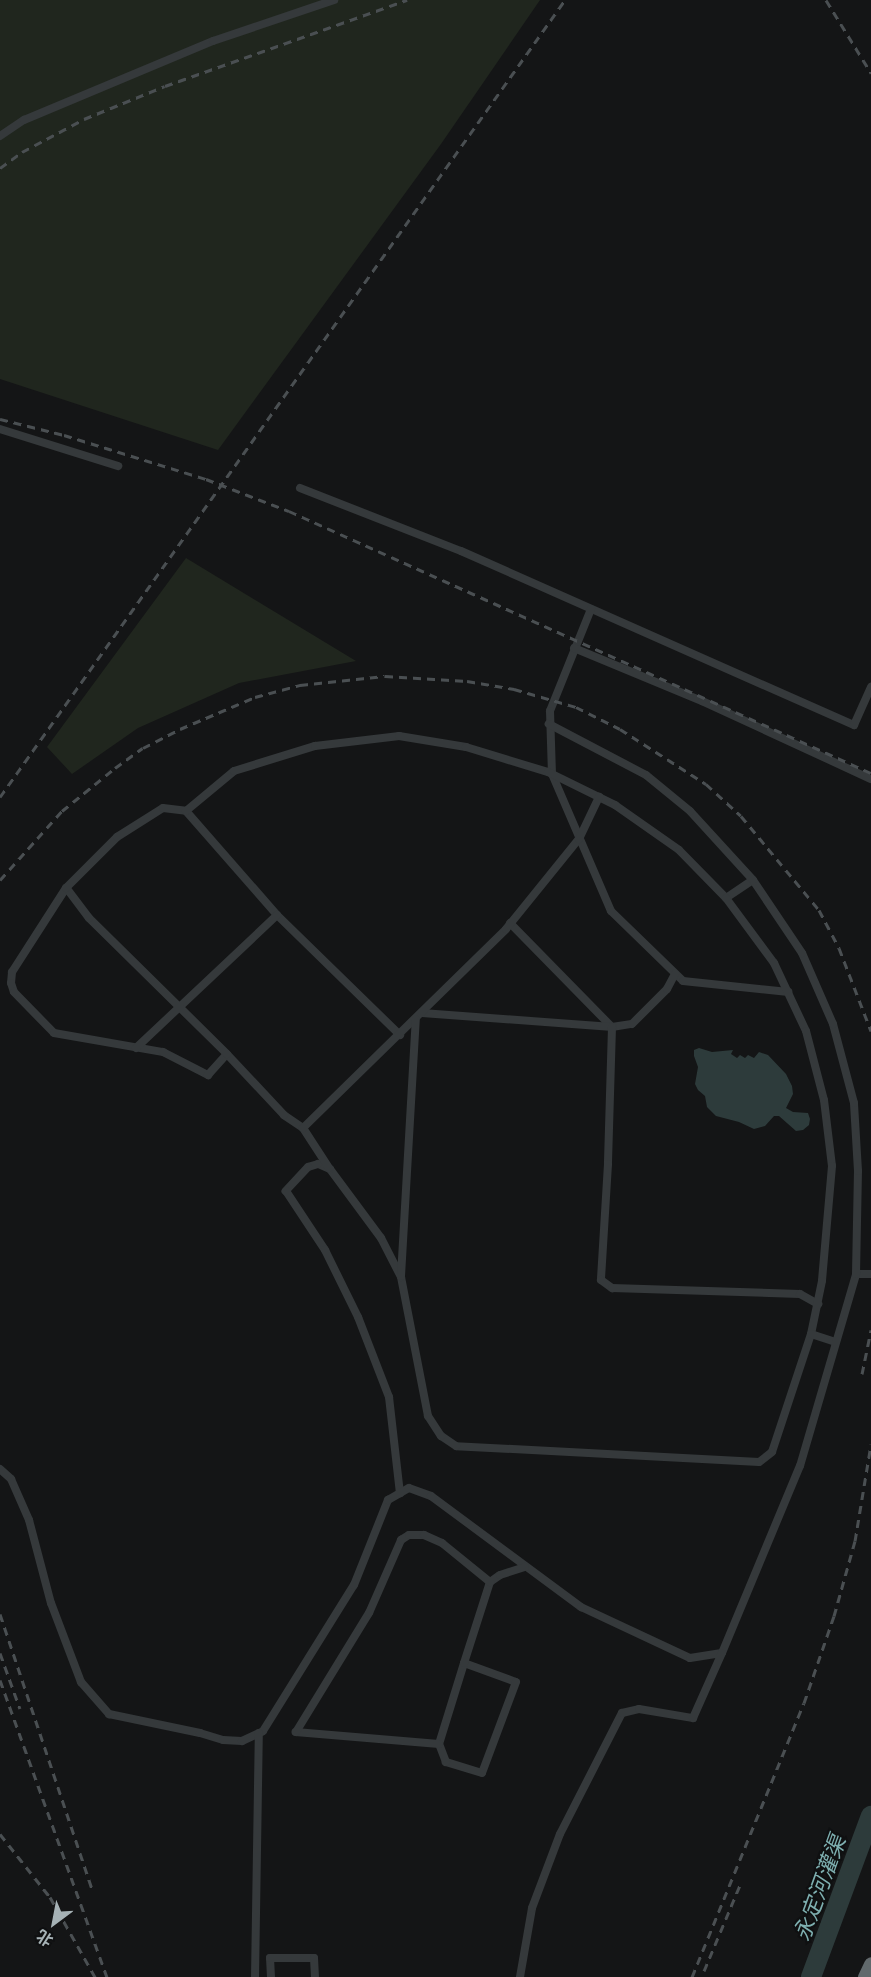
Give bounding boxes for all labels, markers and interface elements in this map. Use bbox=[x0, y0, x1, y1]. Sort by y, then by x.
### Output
water label: 永定河灌渠 bbox=[788, 1832, 850, 1944]
north arrow bbox=[24, 1893, 84, 1953]
text: 北 bbox=[32, 1925, 57, 1952]

